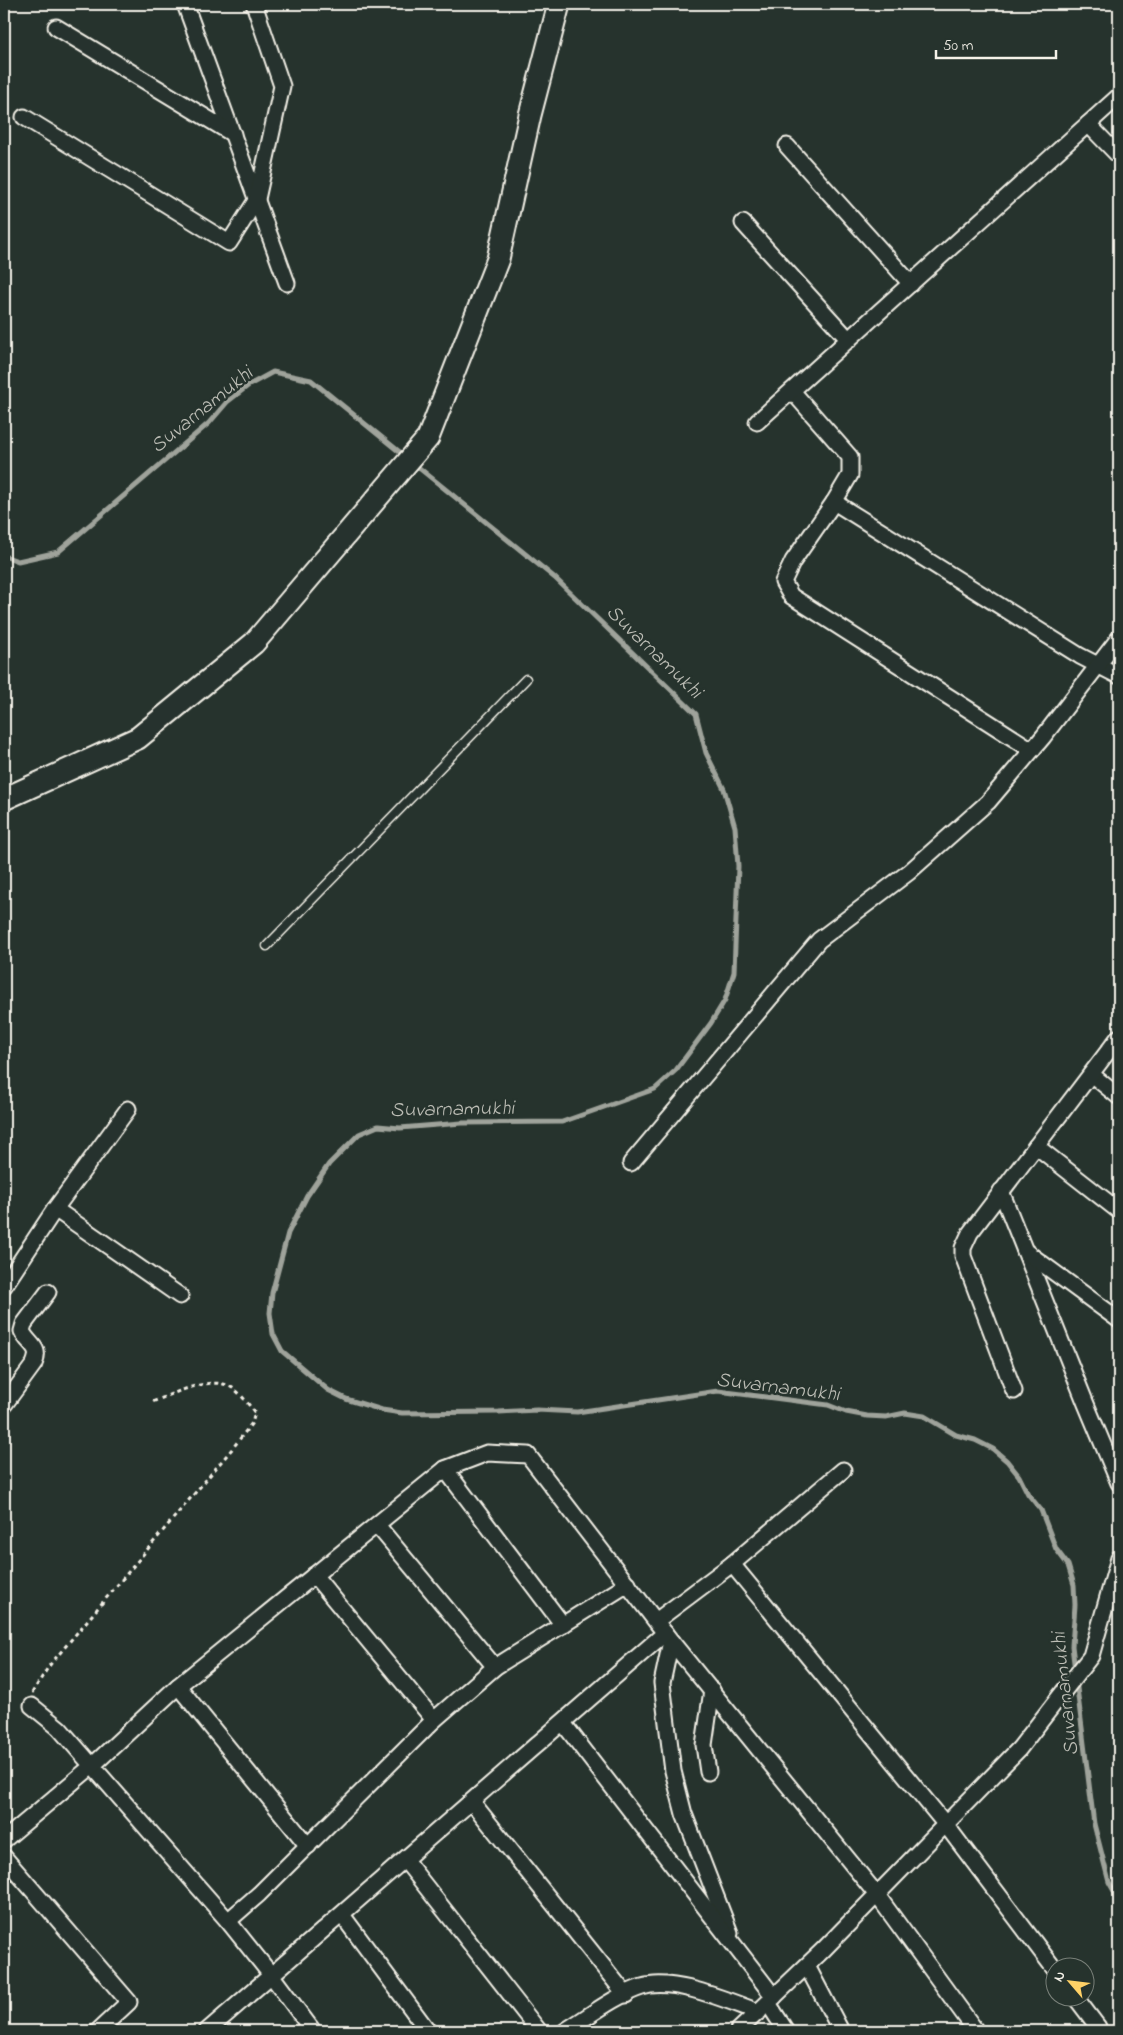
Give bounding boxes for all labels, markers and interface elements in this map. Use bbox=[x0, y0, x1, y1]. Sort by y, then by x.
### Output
scale bar bbox=[936, 28, 1056, 60]
text: 50 m bbox=[943, 35, 974, 57]
water label: Suvarnamukhi bbox=[145, 358, 262, 461]
water label: Suvarnamukhi bbox=[598, 598, 710, 708]
water label: Suvarnamukhi bbox=[390, 1094, 517, 1126]
water label: Suvarnamukhi bbox=[714, 1366, 843, 1411]
water label: Suvarnamukhi bbox=[1044, 1628, 1087, 1757]
north arrow bbox=[1046, 1958, 1096, 2008]
text: N bbox=[1048, 1967, 1071, 1986]

